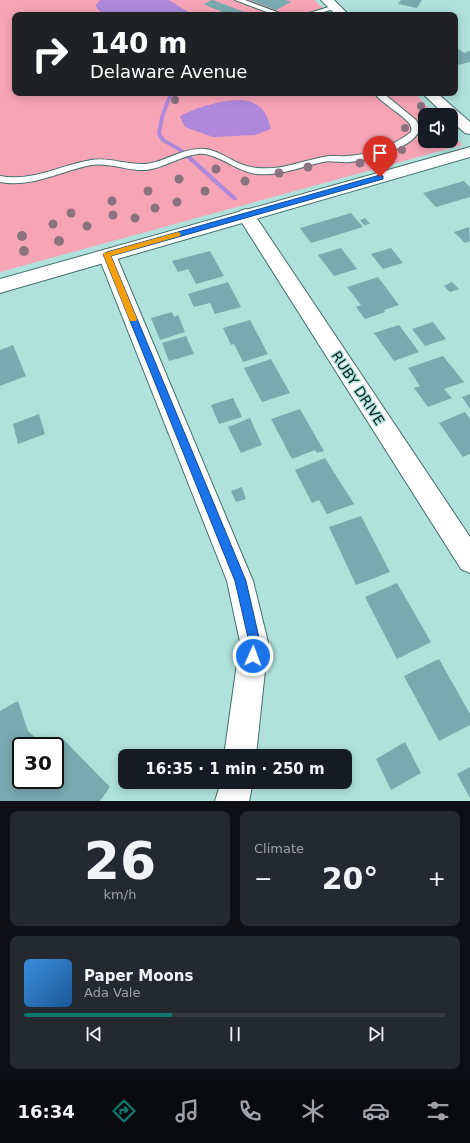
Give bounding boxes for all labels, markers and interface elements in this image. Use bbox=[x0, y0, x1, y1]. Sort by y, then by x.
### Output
text: 140 m bbox=[90, 27, 187, 60]
icon: right bbox=[24, 28, 76, 80]
text: Delaware Avenue bbox=[90, 61, 247, 82]
map controls bbox=[418, 108, 458, 148]
button: sound bbox=[418, 108, 458, 148]
pin bbox=[363, 136, 397, 177]
icon: arrive bbox=[369, 142, 391, 164]
street label: RUBY DRIVE bbox=[328, 348, 388, 428]
position arrow bbox=[232, 635, 274, 677]
speed limit sign: 30 bbox=[12, 737, 64, 789]
text: 16:35 · 1 min · 250 m bbox=[145, 760, 325, 778]
text: 26 bbox=[84, 831, 156, 891]
text: Climate bbox=[254, 841, 304, 856]
text: 20° bbox=[322, 861, 378, 896]
text: − bbox=[254, 866, 272, 891]
text: + bbox=[428, 866, 446, 891]
text: km/h bbox=[104, 887, 136, 902]
text: Paper Moons bbox=[84, 967, 193, 985]
text: Ada Vale bbox=[84, 985, 140, 1000]
icon: previous bbox=[83, 1023, 105, 1045]
icon: pause bbox=[224, 1023, 246, 1045]
icon: next bbox=[365, 1023, 387, 1045]
icon: directions bbox=[110, 1097, 138, 1125]
icon: music bbox=[173, 1097, 201, 1125]
icon: phone bbox=[236, 1097, 264, 1125]
icon: climate bbox=[299, 1097, 327, 1125]
icon: car bbox=[362, 1097, 390, 1125]
icon: filters bbox=[424, 1097, 452, 1125]
text: 16:34 bbox=[17, 1101, 75, 1122]

